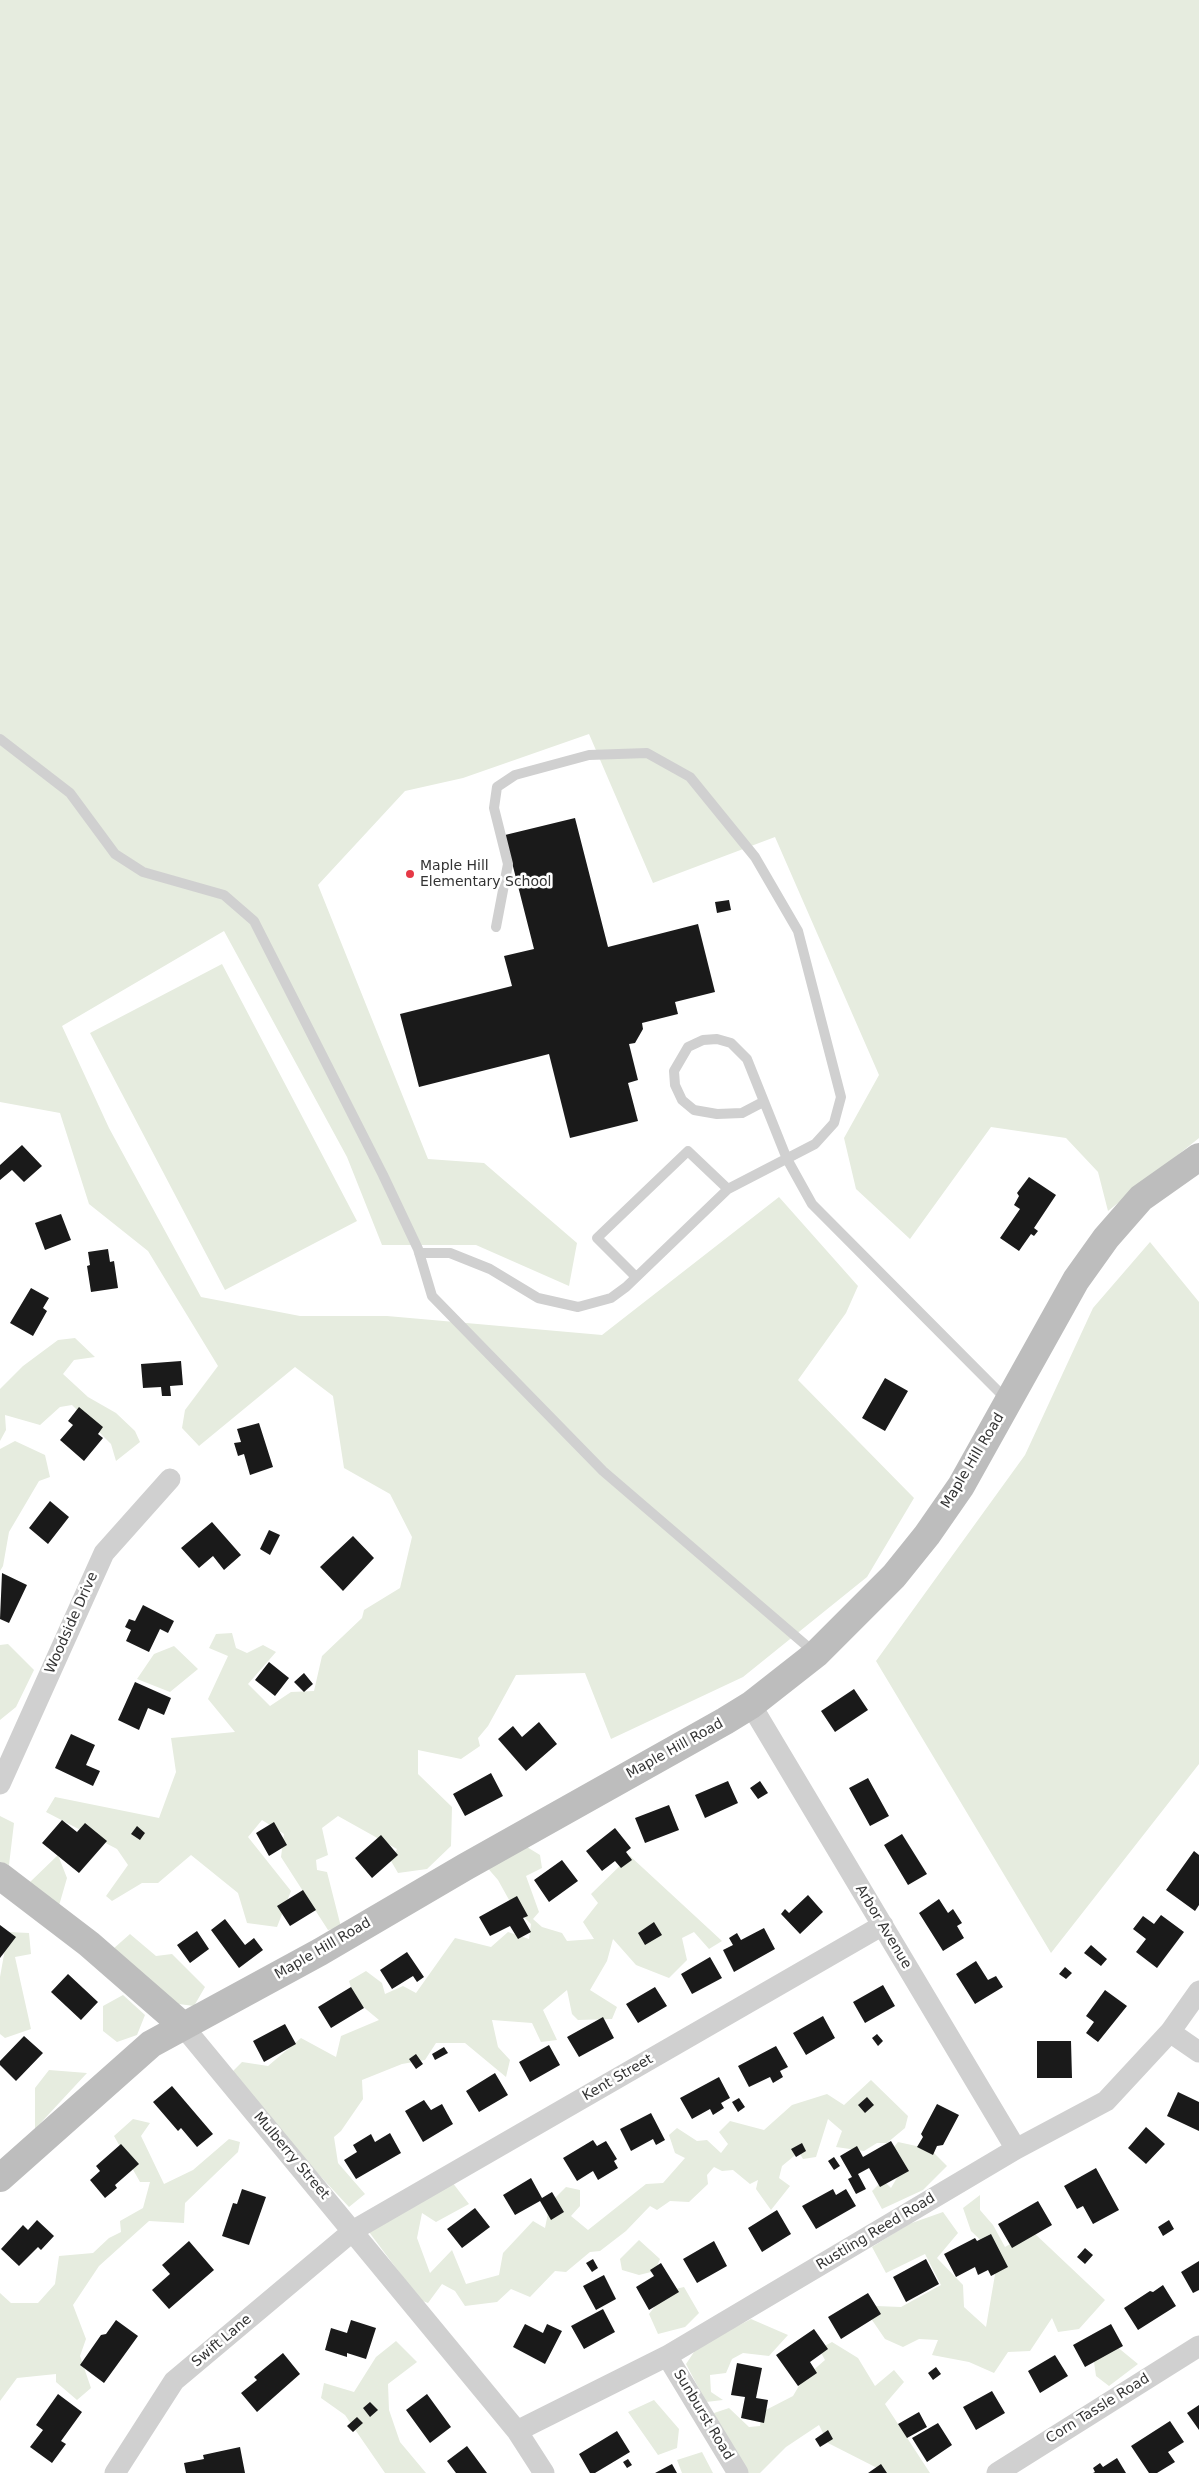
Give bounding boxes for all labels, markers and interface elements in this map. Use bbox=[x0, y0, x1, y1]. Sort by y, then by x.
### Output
place label: Maple Hill Elementary School bbox=[420, 858, 552, 890]
marker: Maple Hill Elementary School bbox=[404, 868, 416, 880]
street label: Maple Hill Road bbox=[938, 1410, 1008, 1512]
street label: Woodside Drive bbox=[42, 1570, 102, 1676]
street label: Maple Hill Road bbox=[624, 1715, 726, 1783]
street label: Arbor Avenue bbox=[851, 1882, 915, 1972]
street label: Maple Hill Road bbox=[272, 1915, 374, 1983]
street label: Kent Street bbox=[580, 2051, 656, 2105]
street label: Mulberry Street bbox=[250, 2109, 332, 2203]
street label: Rustling Reed Road bbox=[814, 2190, 938, 2274]
street label: Swift Lane bbox=[189, 2311, 255, 2371]
street label: Sunburst Road bbox=[669, 2367, 737, 2463]
street label: Corn Tassle Road bbox=[1043, 2370, 1153, 2448]

